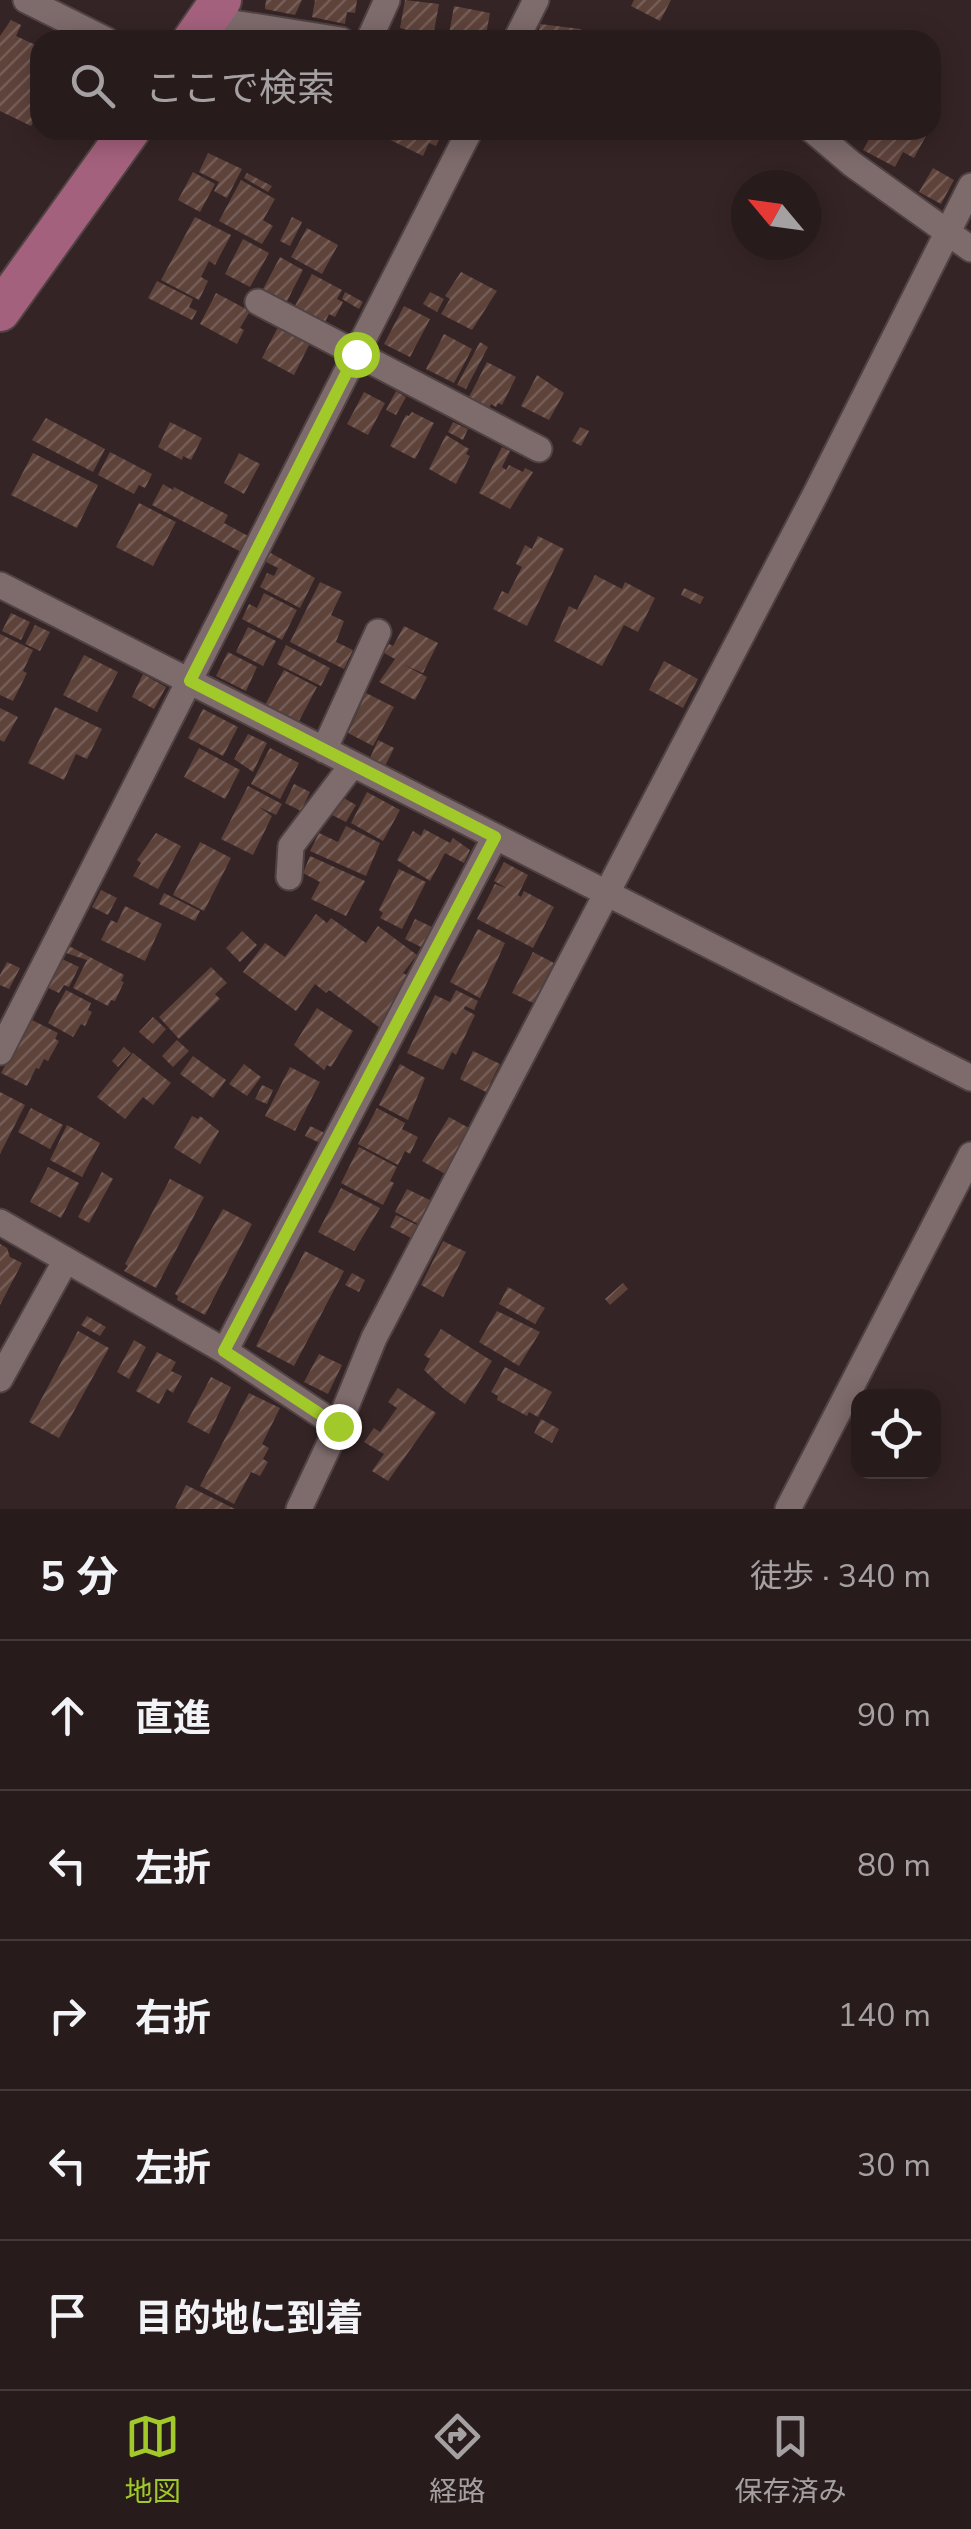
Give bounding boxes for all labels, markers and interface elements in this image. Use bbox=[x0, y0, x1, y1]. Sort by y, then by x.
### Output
search box bbox=[30, 30, 941, 140]
icon: search bbox=[65, 58, 120, 113]
text: ここで検索 bbox=[145, 63, 335, 114]
north arrow bbox=[731, 170, 821, 260]
route start bbox=[334, 332, 380, 378]
map controls bbox=[851, 1389, 941, 1479]
button: locate bbox=[851, 1389, 941, 1479]
route end bbox=[316, 1404, 362, 1450]
text: 5 分 bbox=[40, 1549, 119, 1606]
text: 徒歩 · 340 m bbox=[750, 1555, 931, 1598]
icon: ahead bbox=[40, 1688, 95, 1743]
text: 直進 bbox=[135, 1693, 211, 1744]
text: 90 m bbox=[857, 1694, 931, 1737]
icon: left bbox=[40, 1838, 95, 1893]
text: 左折 bbox=[135, 1843, 211, 1894]
text: 80 m bbox=[857, 1844, 931, 1887]
icon: right bbox=[40, 1988, 95, 2043]
text: 右折 bbox=[135, 1993, 211, 2044]
text: 140 m bbox=[838, 1994, 931, 2037]
icon: left bbox=[40, 2138, 95, 2193]
text: 左折 bbox=[135, 2143, 211, 2194]
text: 30 m bbox=[857, 2144, 931, 2187]
icon: arrive bbox=[40, 2288, 95, 2343]
text: 目的地に到着 bbox=[135, 2293, 363, 2344]
tab: 地図 bbox=[124, 2409, 181, 2511]
tab: 経路 bbox=[429, 2409, 486, 2511]
tab: 保存済み bbox=[734, 2409, 847, 2511]

